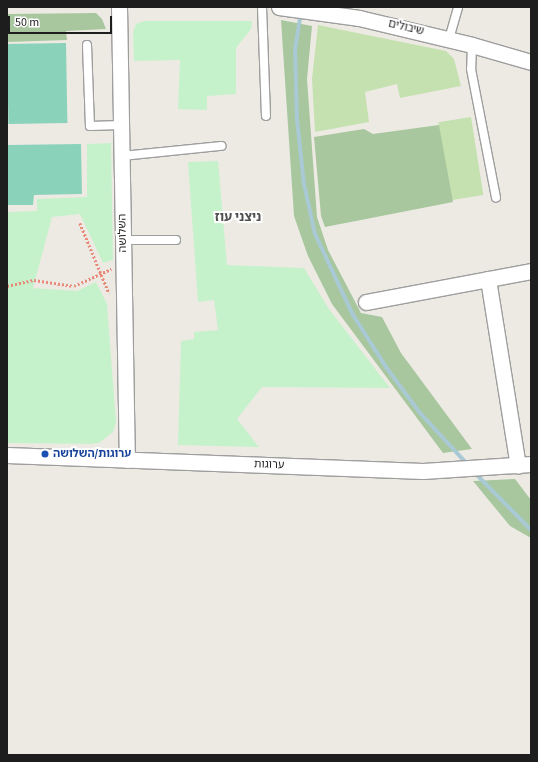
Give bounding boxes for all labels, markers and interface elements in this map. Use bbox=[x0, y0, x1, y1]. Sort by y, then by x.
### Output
scale bar bbox=[10, 8, 114, 34]
text: 50 m bbox=[15, 14, 39, 31]
street label: שיבולים bbox=[387, 17, 425, 39]
district label: ניצני עוז bbox=[215, 209, 261, 225]
street label: השלושה bbox=[116, 213, 130, 253]
place label: ערוגות/השלושה bbox=[53, 447, 131, 461]
marker: ערוגות/השלושה bbox=[40, 449, 50, 459]
street label: ערוגות bbox=[254, 458, 284, 472]

